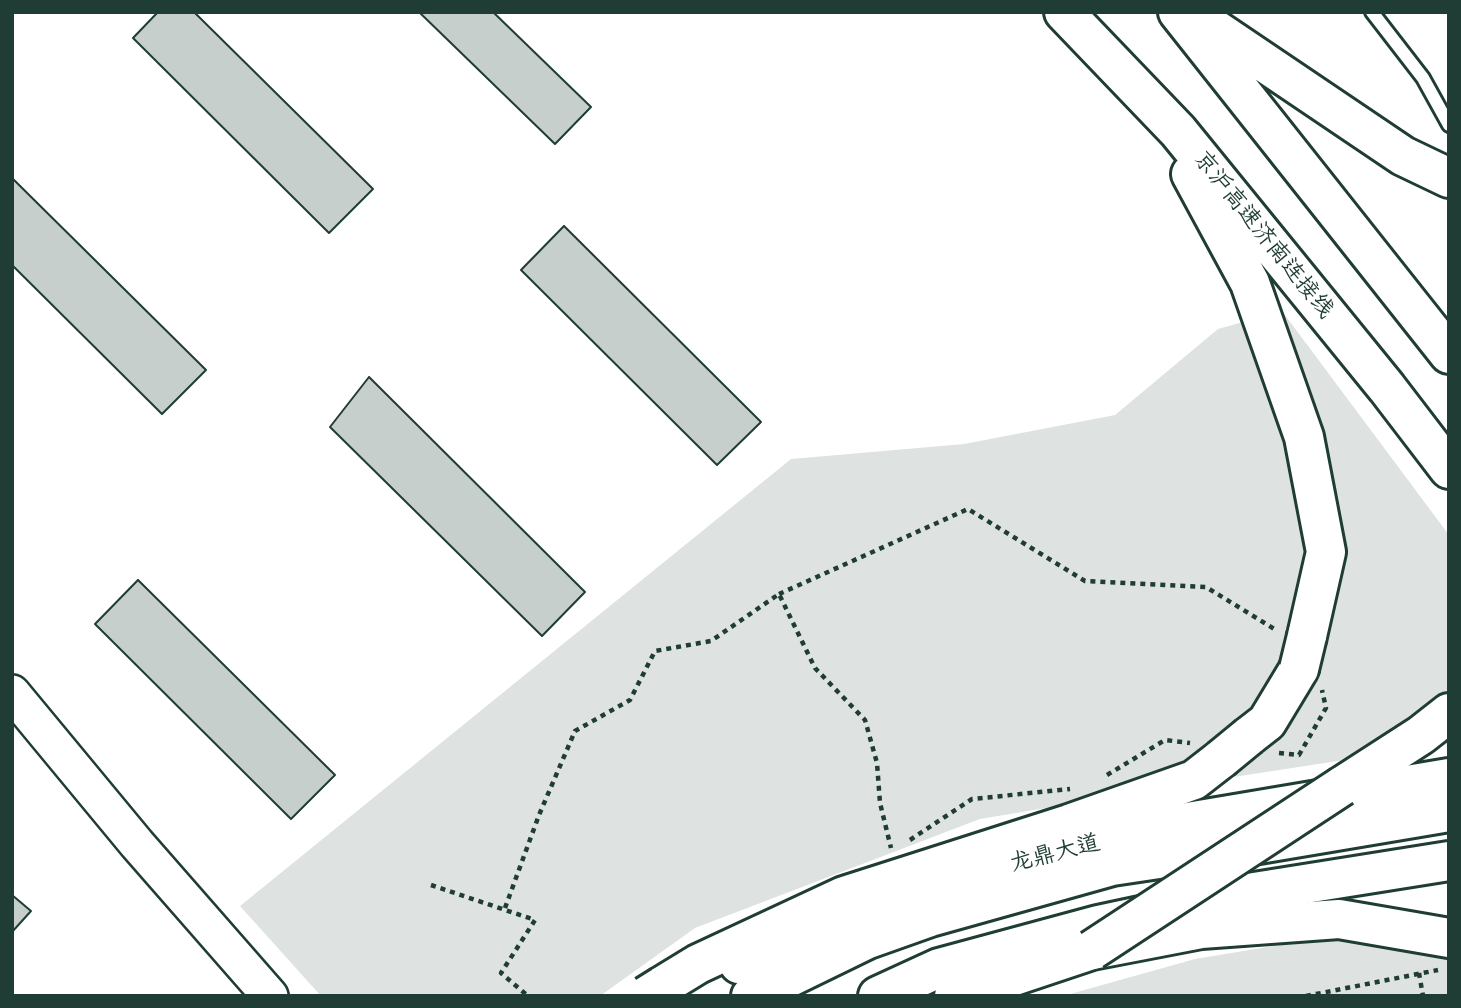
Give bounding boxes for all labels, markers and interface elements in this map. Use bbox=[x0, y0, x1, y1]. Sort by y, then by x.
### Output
street label: 京沪高速济南连接线 bbox=[1187, 146, 1339, 324]
street label: 龙鼎大道 bbox=[1007, 829, 1103, 879]

